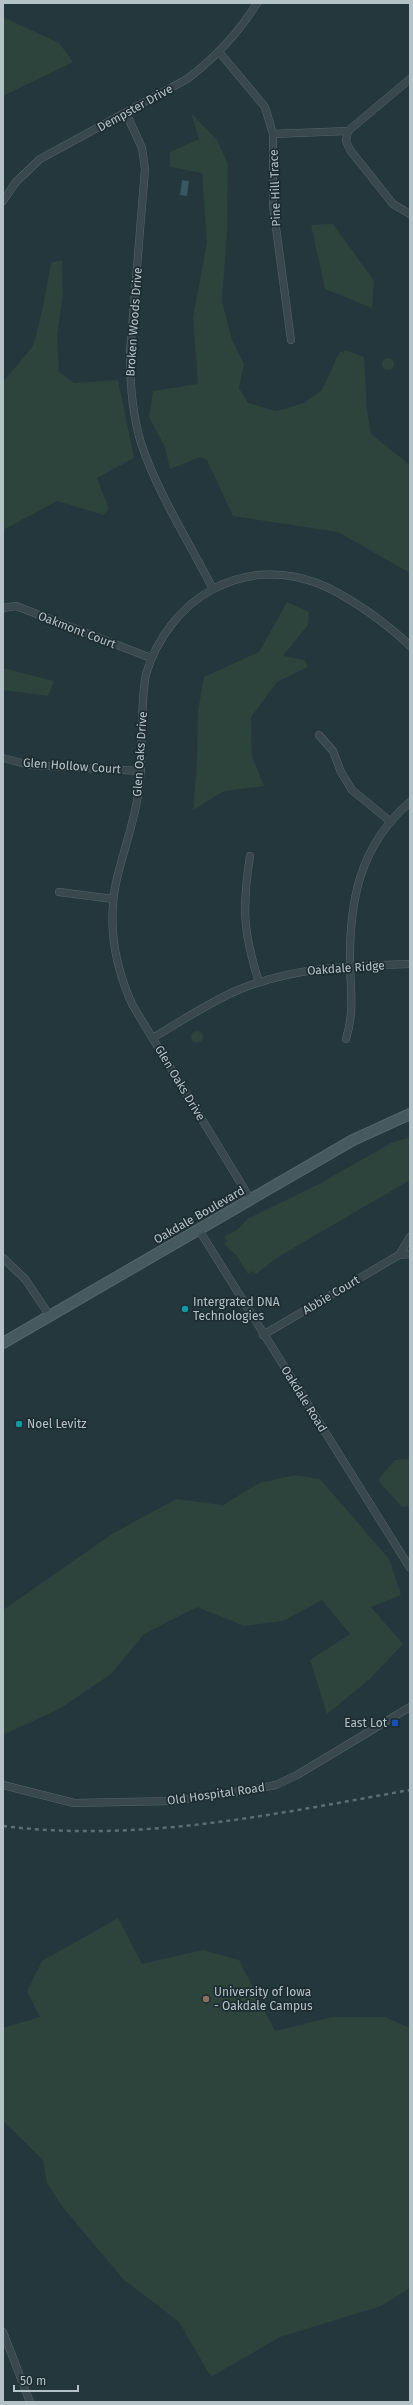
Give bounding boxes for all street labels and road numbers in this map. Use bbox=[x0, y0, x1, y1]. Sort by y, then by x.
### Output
street label: Dempster Drive bbox=[95, 82, 175, 134]
street label: Pine Hill Trace bbox=[267, 149, 283, 227]
street label: Broken Woods Drive bbox=[123, 267, 145, 377]
street label: Oakmont Court bbox=[36, 609, 118, 651]
street label: Glen Oaks Drive bbox=[130, 711, 150, 797]
street label: Glen Hollow Court bbox=[23, 756, 122, 776]
street label: Oakdale Ridge bbox=[307, 958, 385, 978]
street label: Glen Oaks Drive bbox=[152, 1043, 208, 1123]
street label: Oakdale Boulevard bbox=[151, 1183, 247, 1247]
street label: Abbie Court bbox=[300, 1272, 362, 1317]
street label: Oakdale Road bbox=[278, 1363, 330, 1435]
street label: Old Hospital Road bbox=[166, 1780, 266, 1808]

